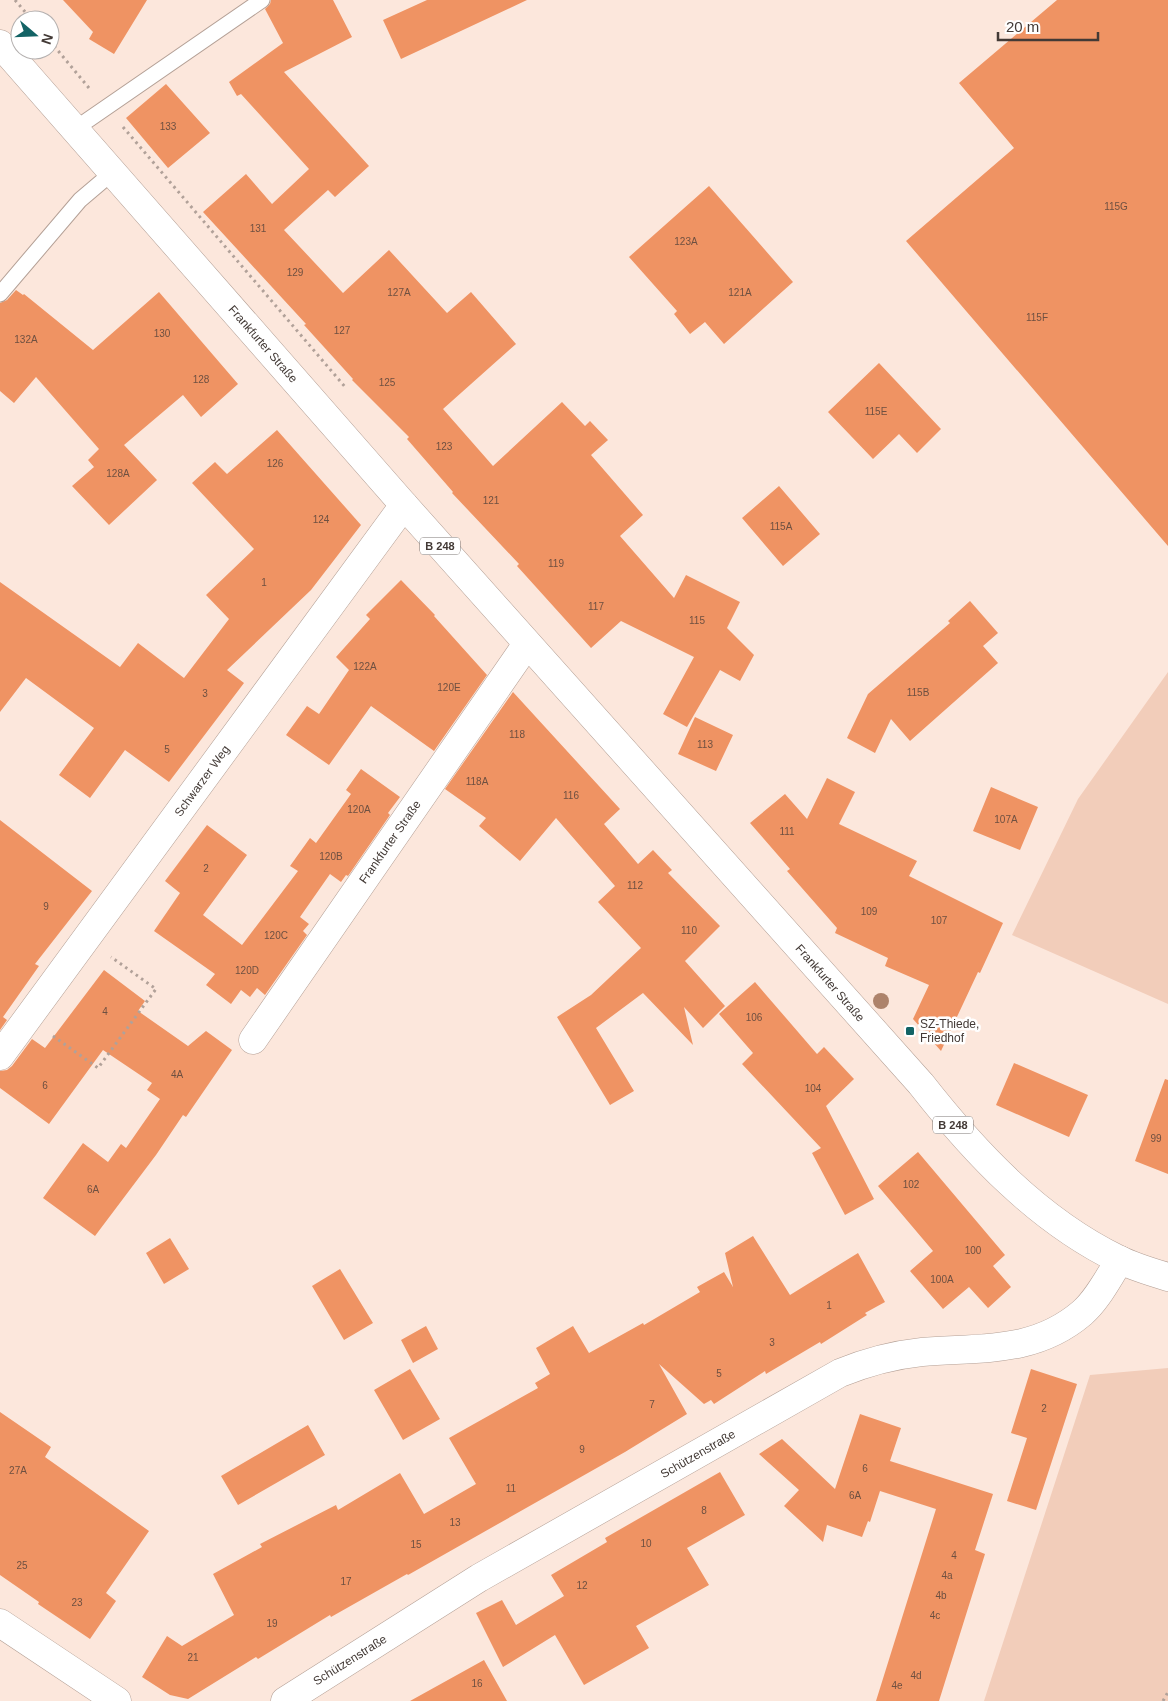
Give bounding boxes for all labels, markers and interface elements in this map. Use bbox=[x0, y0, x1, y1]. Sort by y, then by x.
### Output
north arrow bbox=[10, 10, 60, 60]
scale bar bbox=[998, 10, 1098, 42]
text: 20 m bbox=[1006, 18, 1039, 35]
text: N bbox=[38, 32, 57, 47]
house number: 133 bbox=[160, 121, 177, 132]
house number: 115G bbox=[1104, 201, 1128, 212]
house number: 131 bbox=[250, 223, 267, 234]
house number: 123A bbox=[674, 236, 698, 247]
house number: 129 bbox=[287, 267, 304, 278]
house number: 127A bbox=[387, 287, 411, 298]
house number: 121A bbox=[728, 287, 752, 298]
street label: Frankfurter Straße bbox=[226, 302, 301, 386]
house number: 115F bbox=[1026, 312, 1048, 323]
house number: 127 bbox=[334, 325, 351, 336]
house number: 130 bbox=[154, 328, 171, 339]
house number: 132A bbox=[14, 334, 38, 345]
house number: 128 bbox=[193, 374, 210, 385]
house number: 125 bbox=[379, 377, 396, 388]
house number: 115E bbox=[865, 406, 888, 417]
house number: 123 bbox=[436, 441, 453, 452]
house number: 126 bbox=[267, 458, 284, 469]
house number: 128A bbox=[106, 468, 130, 479]
house number: 121 bbox=[483, 495, 500, 506]
house number: 124 bbox=[313, 514, 330, 525]
house number: 115A bbox=[770, 521, 793, 532]
road number: B 248 bbox=[420, 538, 460, 554]
house number: 119 bbox=[548, 558, 564, 569]
house number: 1 bbox=[261, 577, 267, 588]
house number: 117 bbox=[588, 601, 604, 612]
house number: 115 bbox=[689, 615, 705, 626]
house number: 122A bbox=[353, 661, 377, 672]
house number: 120E bbox=[437, 682, 461, 693]
house number: 115B bbox=[907, 687, 930, 698]
house number: 3 bbox=[202, 688, 208, 699]
house number: 118 bbox=[509, 729, 525, 740]
house number: 113 bbox=[697, 739, 713, 750]
street label: Schwarzer Weg bbox=[172, 743, 232, 819]
house number: 5 bbox=[164, 744, 170, 755]
house number: 118A bbox=[466, 776, 489, 787]
house number: 116 bbox=[563, 790, 579, 801]
street label: Frankfurter Straße bbox=[356, 798, 424, 886]
house number: 120A bbox=[347, 804, 371, 815]
house number: 107A bbox=[994, 814, 1018, 825]
house number: 111 bbox=[779, 826, 795, 837]
house number: 120B bbox=[319, 851, 343, 862]
house number: 2 bbox=[203, 863, 209, 874]
house number: 112 bbox=[627, 880, 643, 891]
house number: 9 bbox=[43, 901, 49, 912]
house number: 109 bbox=[861, 906, 878, 917]
house number: 107 bbox=[931, 915, 948, 926]
house number: 110 bbox=[681, 925, 697, 936]
house number: 120C bbox=[264, 930, 288, 941]
street label: Frankfurter Straße bbox=[793, 941, 868, 1025]
house number: 120D bbox=[235, 965, 259, 976]
house number: 4 bbox=[102, 1006, 108, 1017]
house number: 106 bbox=[746, 1012, 763, 1023]
place label: SZ-Thiede, Friedhof bbox=[920, 1017, 979, 1045]
marker: SZ-Thiede, Friedhof bbox=[904, 1025, 916, 1037]
house number: 4A bbox=[171, 1069, 183, 1080]
house number: 6 bbox=[42, 1080, 48, 1091]
house number: 104 bbox=[805, 1083, 822, 1094]
road number: B 248 bbox=[933, 1116, 973, 1134]
house number: 99 bbox=[1150, 1133, 1162, 1144]
house number: 102 bbox=[903, 1179, 920, 1190]
house number: 6A bbox=[87, 1184, 99, 1195]
house number: 100 bbox=[965, 1245, 982, 1256]
house number: 100A bbox=[930, 1274, 954, 1285]
house number: 1 bbox=[826, 1300, 832, 1311]
house number: 3 bbox=[769, 1337, 775, 1348]
house number: 5 bbox=[716, 1368, 722, 1379]
house number: 7 bbox=[649, 1399, 655, 1410]
house number: 2 bbox=[1041, 1403, 1047, 1414]
street label: Schützenstraße bbox=[658, 1427, 738, 1481]
house number: 9 bbox=[579, 1444, 585, 1455]
house number: 6 bbox=[862, 1463, 868, 1474]
house number: 27A bbox=[9, 1465, 27, 1476]
house number: 11 bbox=[506, 1483, 517, 1494]
house number: 6A bbox=[849, 1490, 861, 1501]
house number: 8 bbox=[701, 1505, 707, 1516]
house number: 13 bbox=[449, 1517, 461, 1528]
house number: 10 bbox=[640, 1538, 652, 1549]
house number: 15 bbox=[410, 1539, 422, 1550]
house number: 4 bbox=[951, 1550, 957, 1561]
house number: 25 bbox=[16, 1560, 28, 1571]
house number: 4a bbox=[941, 1570, 953, 1581]
house number: 17 bbox=[340, 1576, 352, 1587]
house number: 12 bbox=[576, 1580, 588, 1591]
house number: 4b bbox=[935, 1590, 947, 1601]
house number: 23 bbox=[71, 1597, 83, 1608]
house number: 4c bbox=[930, 1610, 940, 1621]
house number: 19 bbox=[266, 1618, 278, 1629]
street label: Schützenstraße bbox=[311, 1632, 390, 1688]
house number: 21 bbox=[187, 1652, 199, 1663]
house number: 4d bbox=[910, 1670, 922, 1681]
house number: 16 bbox=[471, 1678, 483, 1689]
house number: 4e bbox=[891, 1680, 903, 1691]

